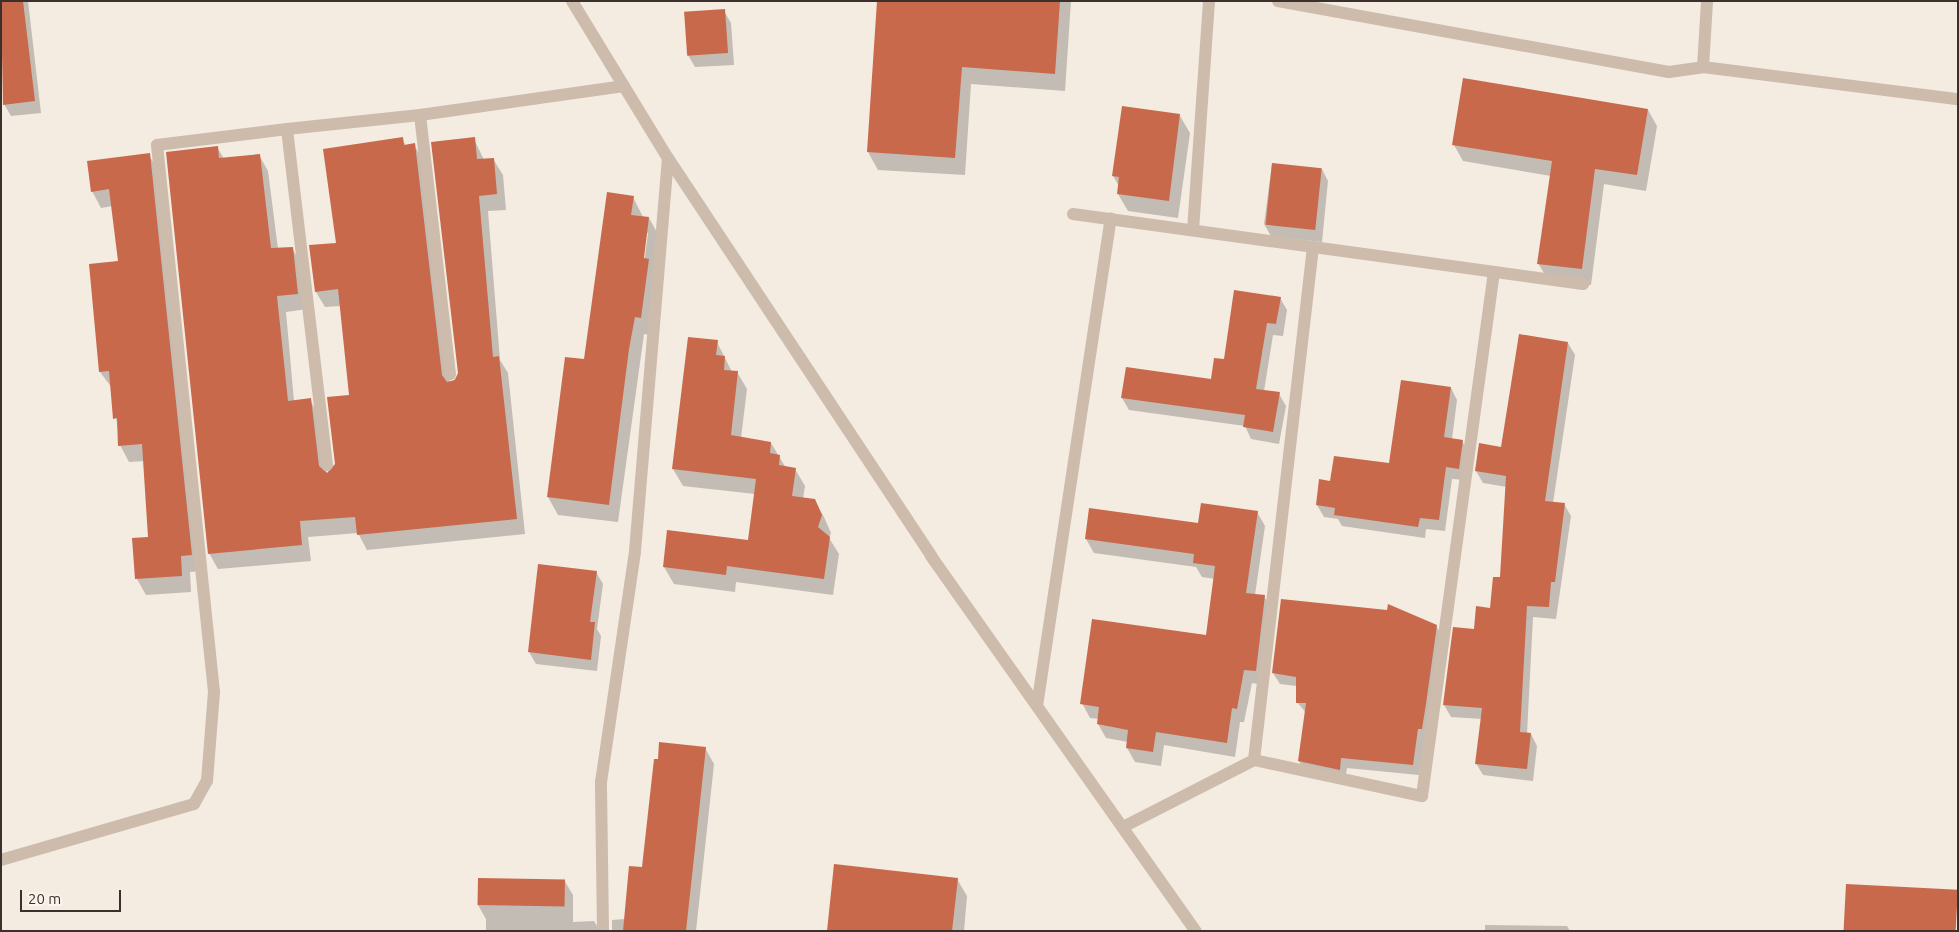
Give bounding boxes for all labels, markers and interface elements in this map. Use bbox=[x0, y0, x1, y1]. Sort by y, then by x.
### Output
scale bar bbox=[22, 880, 124, 912]
text: 20 m bbox=[28, 890, 61, 907]

